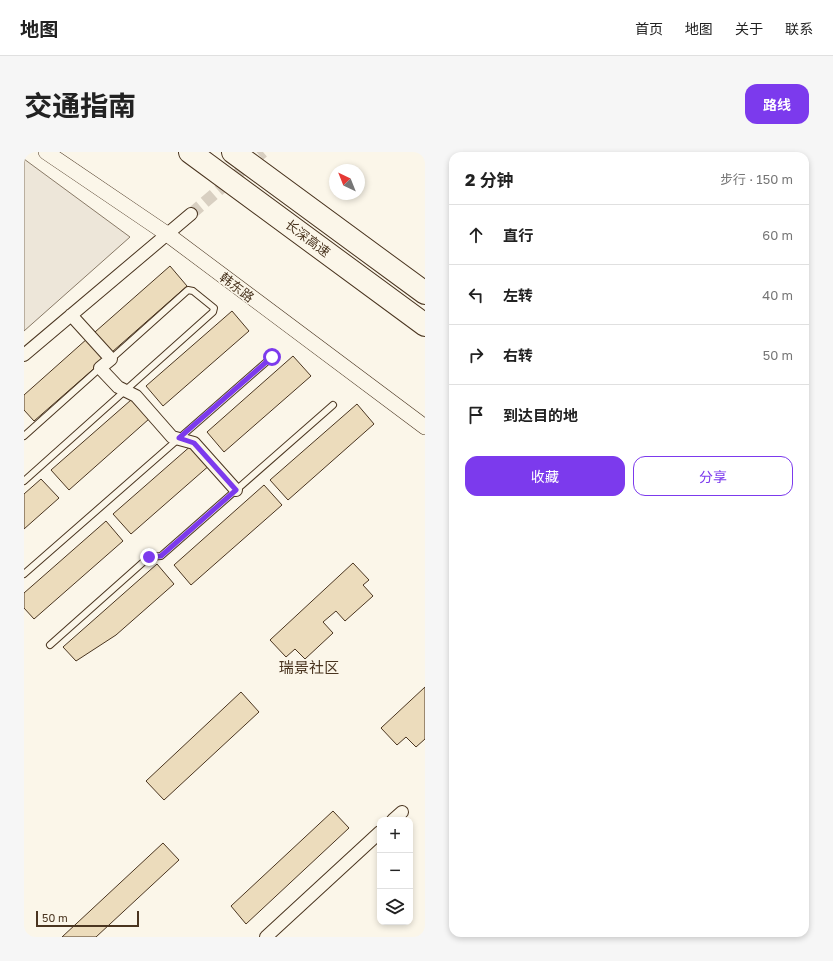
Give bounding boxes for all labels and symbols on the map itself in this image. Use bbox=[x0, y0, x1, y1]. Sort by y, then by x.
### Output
north arrow bbox=[329, 164, 365, 200]
street label: 长深高速 bbox=[282, 216, 334, 260]
street label: 韩东路 bbox=[217, 269, 257, 305]
route start bbox=[263, 348, 281, 366]
route end bbox=[140, 548, 158, 566]
district label: 瑞景社区 bbox=[279, 658, 339, 676]
scale bar bbox=[36, 909, 139, 928]

